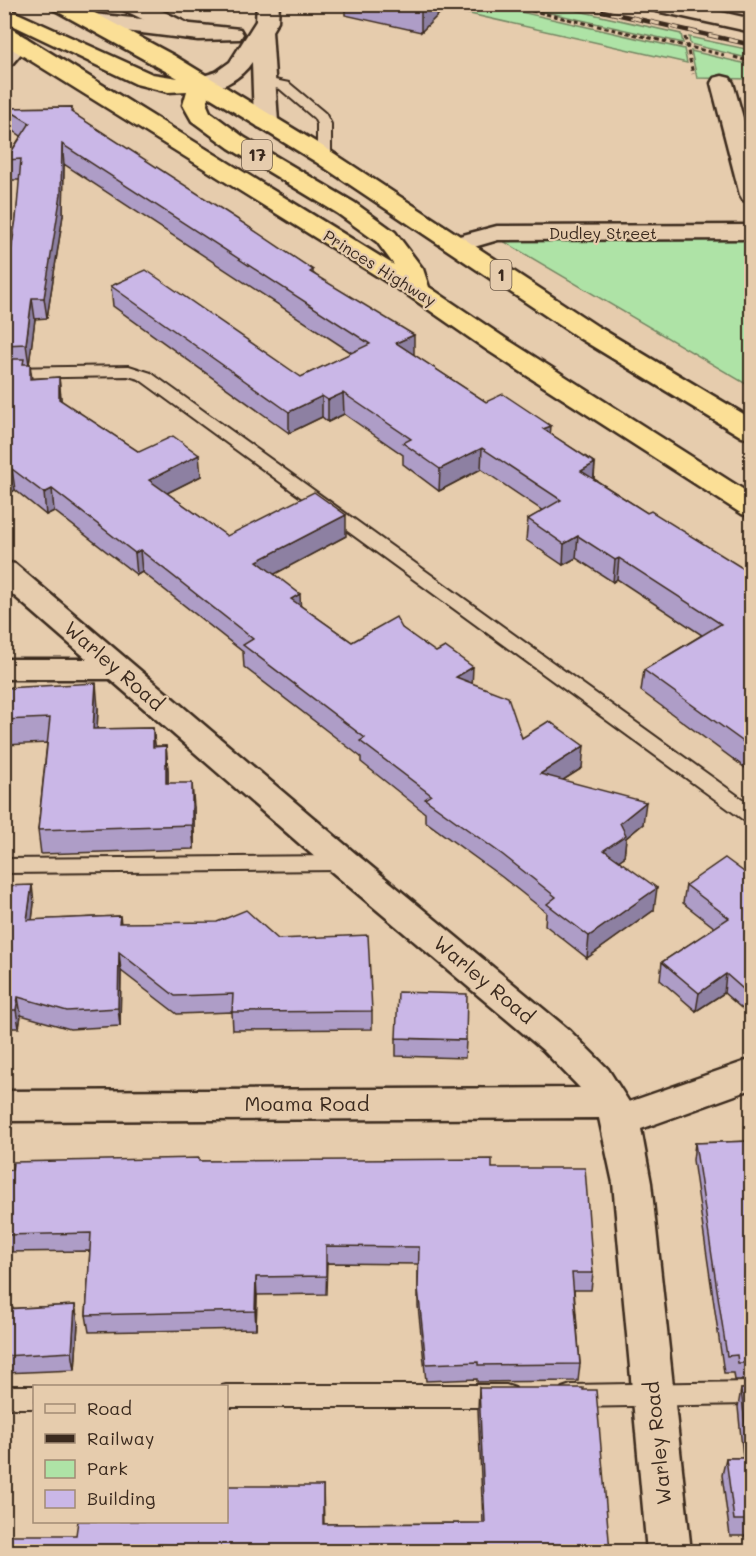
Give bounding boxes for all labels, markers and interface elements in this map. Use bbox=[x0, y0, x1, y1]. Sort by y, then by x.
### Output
road number: 17 bbox=[242, 140, 272, 170]
street label: Dudley Street bbox=[549, 222, 657, 243]
street label: Princes Highway bbox=[320, 224, 441, 311]
road number: 1 bbox=[490, 260, 512, 290]
street label: Warley Road bbox=[59, 615, 170, 716]
street label: Warley Road bbox=[429, 929, 541, 1029]
street label: Moama Road bbox=[245, 1090, 369, 1116]
street label: Warley Road bbox=[638, 1380, 676, 1506]
legend bbox=[33, 1385, 228, 1523]
text: Road bbox=[87, 1396, 132, 1420]
text: Railway bbox=[87, 1426, 154, 1450]
text: Park bbox=[87, 1456, 128, 1480]
text: Building bbox=[87, 1486, 155, 1510]

